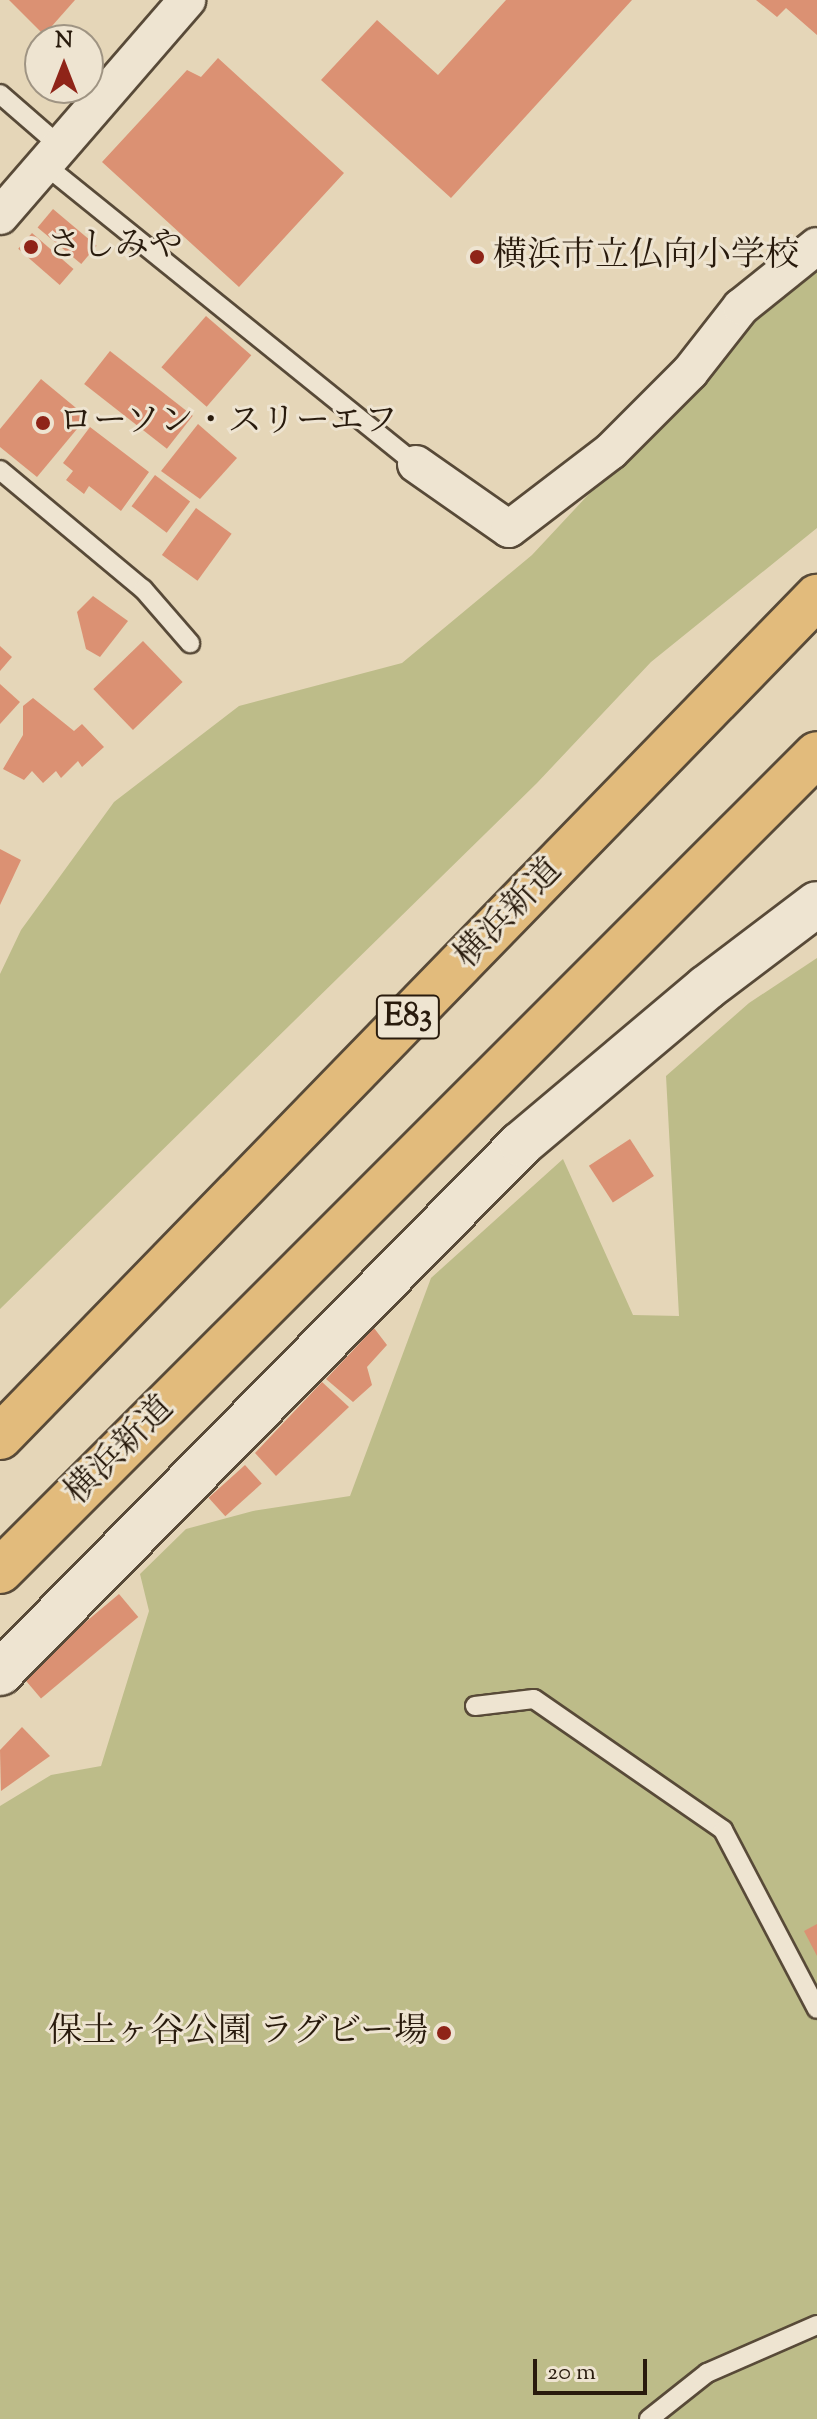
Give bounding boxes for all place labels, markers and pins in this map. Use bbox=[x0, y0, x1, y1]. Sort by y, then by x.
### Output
place label: さしみや bbox=[47, 227, 183, 267]
place label: 横浜市立仏向小学校 bbox=[493, 237, 799, 277]
marker: さしみや bbox=[22, 238, 40, 256]
marker: 横浜市立仏向小学校 bbox=[468, 248, 486, 266]
place label: ローソン・スリーエフ bbox=[59, 403, 399, 443]
marker: ローソン・スリーエフ bbox=[34, 414, 52, 432]
place label: 保土ヶ谷公園 ラグビー場 bbox=[48, 2013, 428, 2053]
marker: 保土ヶ谷公園 ラグビー場 bbox=[435, 2024, 453, 2042]

